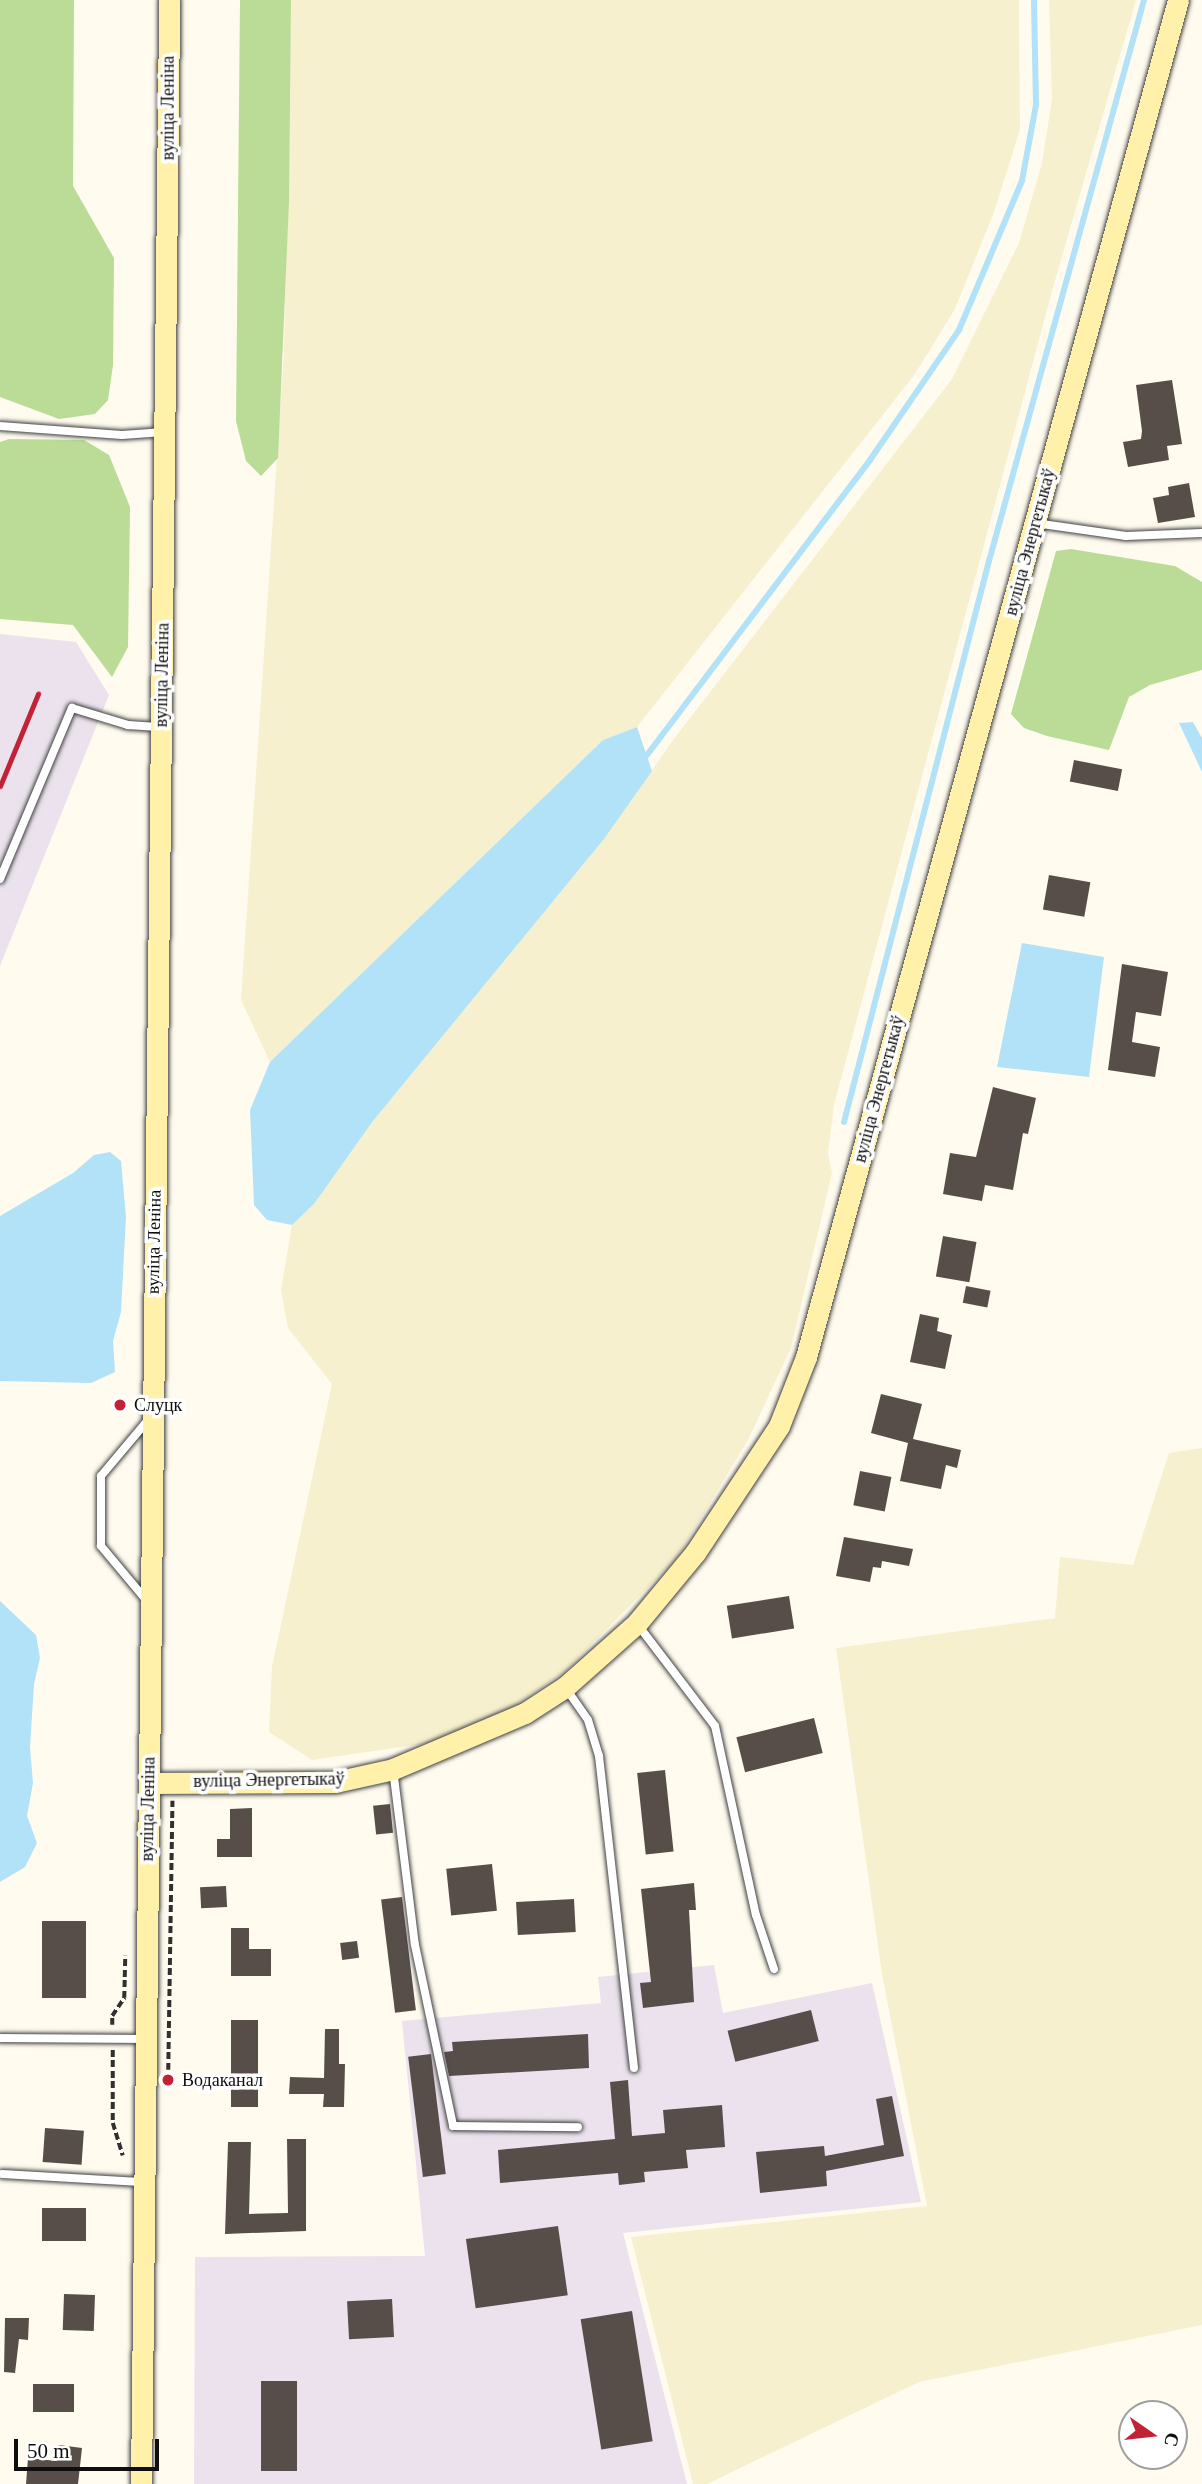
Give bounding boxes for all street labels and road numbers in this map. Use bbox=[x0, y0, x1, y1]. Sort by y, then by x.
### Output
street label: вуліца Леніна bbox=[157, 56, 179, 160]
street label: вуліца Энергетыкаў bbox=[1000, 466, 1060, 618]
street label: вуліца Леніна bbox=[150, 623, 174, 727]
street label: вуліца Энергетыкаў bbox=[849, 1013, 909, 1165]
street label: вуліца Леніна bbox=[142, 1190, 166, 1294]
street label: вуліца Леніна bbox=[136, 1757, 160, 1861]
street label: вуліца Энергетыкаў bbox=[193, 1768, 345, 1792]

